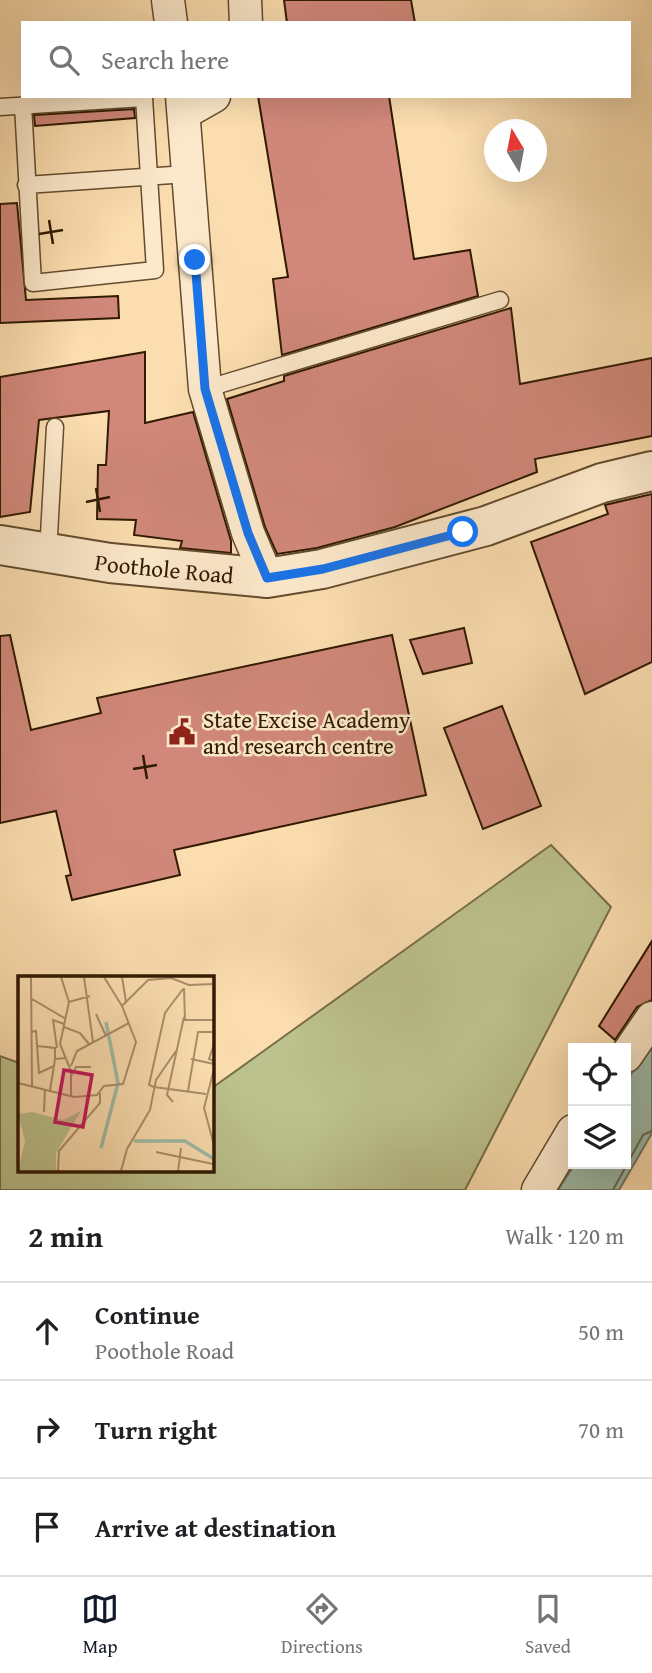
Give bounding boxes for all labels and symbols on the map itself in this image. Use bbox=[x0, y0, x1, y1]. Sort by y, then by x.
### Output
north arrow bbox=[484, 119, 547, 182]
route end bbox=[179, 244, 210, 275]
route start bbox=[447, 516, 478, 547]
street label: Poothole Road bbox=[92, 544, 236, 591]
place label: State Excise Academy and research centre bbox=[203, 703, 411, 762]
public building icon: State Excise Academy and research centre bbox=[167, 717, 197, 747]
inset map bbox=[18, 976, 214, 1172]

